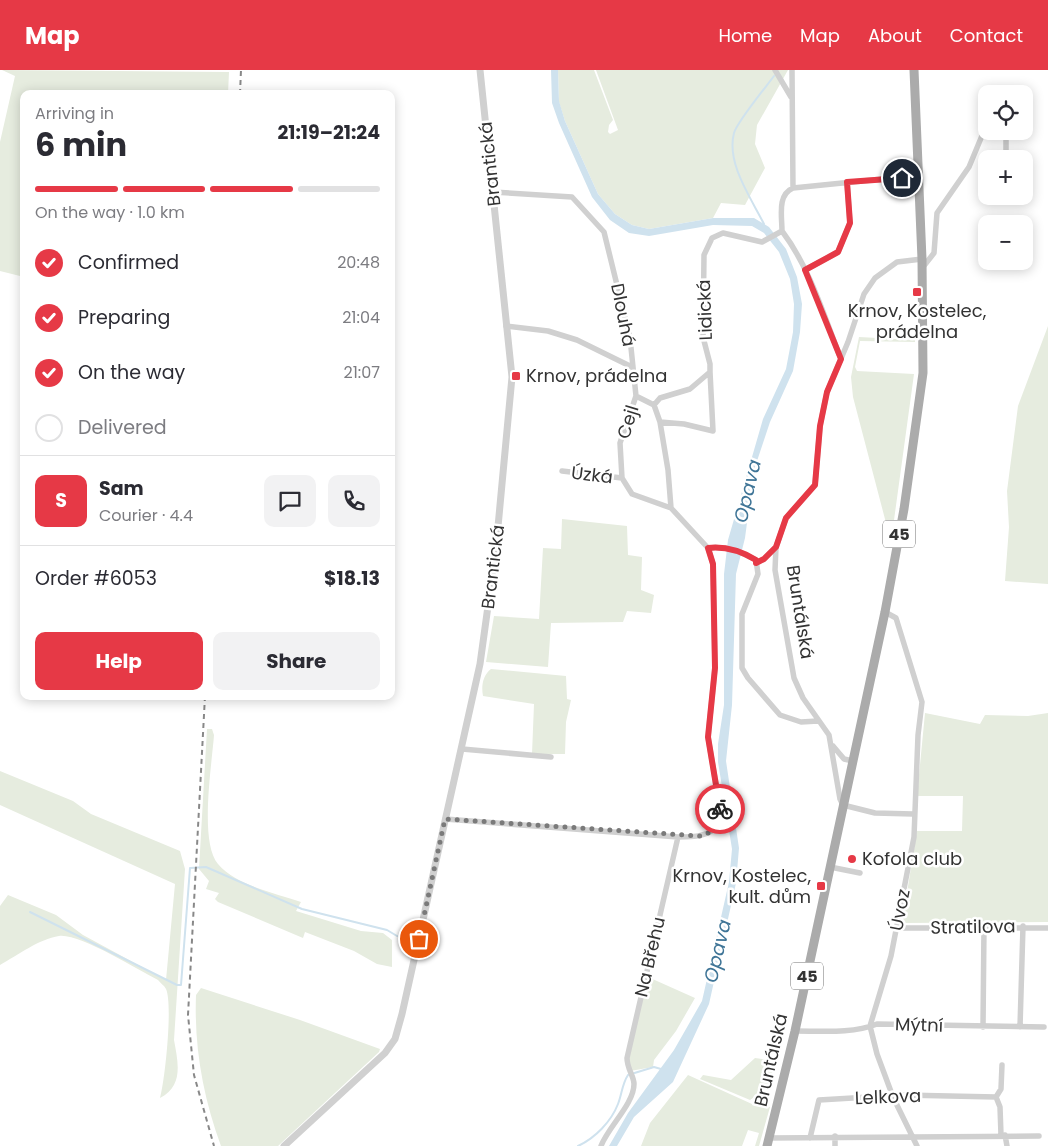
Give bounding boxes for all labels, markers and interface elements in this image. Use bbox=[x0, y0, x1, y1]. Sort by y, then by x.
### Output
text: Map bbox=[25, 19, 80, 52]
text: Home bbox=[718, 23, 772, 48]
text: Map bbox=[800, 23, 840, 48]
text: About bbox=[868, 23, 922, 48]
text: Contact bbox=[950, 23, 1023, 48]
map controls bbox=[978, 85, 1033, 270]
button: locate bbox=[978, 85, 1033, 140]
text: Arriving in bbox=[35, 102, 114, 125]
text: 21:19–21:24 bbox=[277, 119, 380, 146]
street label: Brantická bbox=[473, 121, 506, 208]
text: 6 min bbox=[35, 122, 127, 167]
button: + bbox=[978, 150, 1033, 205]
pin bbox=[881, 157, 923, 199]
icon: home bbox=[888, 164, 916, 192]
text: On the way · 1.0 km bbox=[35, 201, 185, 224]
button: − bbox=[978, 215, 1033, 270]
icon: check bbox=[35, 249, 63, 277]
text: Confirmed bbox=[78, 249, 179, 276]
text: 20:48 bbox=[337, 251, 380, 274]
street label: Lidická bbox=[691, 279, 718, 341]
street label: Dlouhá bbox=[605, 281, 642, 349]
marker: Krnov, Kostelec, prádelna bbox=[911, 286, 923, 298]
place label: Krnov, Kostelec, prádelna bbox=[848, 298, 987, 344]
icon: check bbox=[35, 304, 63, 332]
text: Preparing bbox=[78, 304, 170, 331]
text: 21:04 bbox=[342, 306, 380, 329]
icon: check bbox=[35, 359, 63, 387]
text: On the way bbox=[78, 359, 185, 386]
text: 21:07 bbox=[343, 361, 380, 384]
place label: Krnov, prádelna bbox=[526, 363, 668, 388]
marker: Krnov, prádelna bbox=[510, 370, 522, 382]
street label: Cejl bbox=[611, 402, 644, 442]
text: Delivered bbox=[78, 414, 167, 441]
water label: Opava bbox=[727, 457, 768, 525]
street label: Úzká bbox=[570, 460, 614, 489]
text: Sam bbox=[99, 475, 144, 502]
button: chat bbox=[264, 475, 316, 527]
button: phone bbox=[328, 475, 380, 527]
text: S bbox=[55, 487, 67, 514]
text: Courier · 4.4 bbox=[99, 504, 193, 527]
road number: 45 bbox=[883, 520, 915, 548]
street label: Brantická bbox=[475, 523, 510, 611]
street label: Bruntálská bbox=[781, 563, 820, 661]
text: Order #6053 bbox=[35, 565, 157, 592]
text: $18.13 bbox=[324, 565, 380, 592]
button: Help bbox=[35, 632, 203, 690]
button: Share bbox=[213, 632, 380, 690]
courier bbox=[695, 784, 745, 834]
icon: bike bbox=[706, 795, 734, 823]
place label: Kofola club bbox=[862, 846, 962, 871]
marker: Kofola club bbox=[846, 853, 858, 865]
place label: Krnov, Kostelec, kult. dům bbox=[673, 863, 811, 909]
marker: Krnov, Kostelec, kult. dům bbox=[815, 880, 827, 892]
street label: Úvoz bbox=[883, 887, 916, 933]
street label: Stratilova bbox=[930, 913, 1016, 940]
street label: Na Břehu bbox=[628, 914, 671, 999]
water label: Opava bbox=[697, 917, 738, 985]
pin bbox=[398, 918, 440, 960]
icon: bag bbox=[405, 925, 433, 953]
road number: 45 bbox=[791, 962, 823, 989]
street label: Bruntálská bbox=[748, 1011, 793, 1109]
street label: Mýtní bbox=[895, 1011, 944, 1038]
street label: Lelkova bbox=[854, 1083, 922, 1110]

